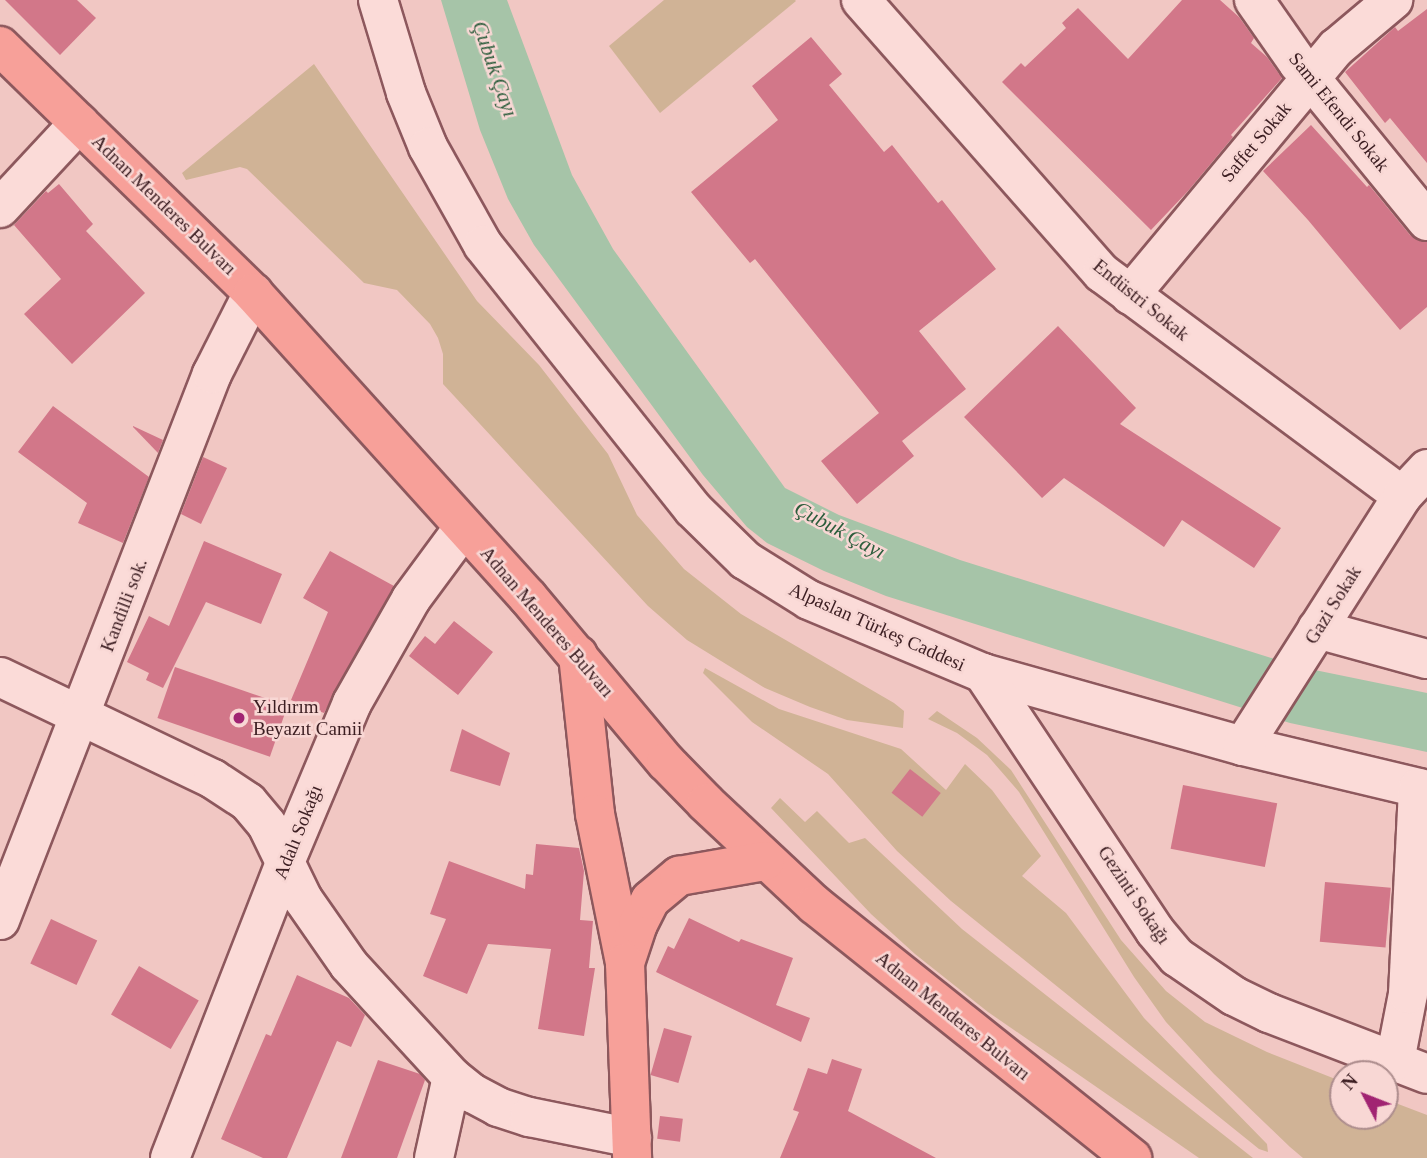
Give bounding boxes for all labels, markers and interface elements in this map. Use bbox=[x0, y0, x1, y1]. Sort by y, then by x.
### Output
water label: Çubuk Çayı bbox=[467, 18, 523, 120]
street label: Sami Efendi Sokak bbox=[1284, 48, 1394, 176]
street label: Saffet Sokak bbox=[1216, 97, 1296, 187]
street label: Adnan Menderes Bulvarı bbox=[87, 130, 241, 280]
street label: Endüstri Sokak bbox=[1089, 254, 1193, 346]
water label: Çubuk Çayı bbox=[790, 495, 890, 565]
street label: Adnan Menderes Bulvarı bbox=[475, 542, 619, 702]
street label: Kandilli sok. bbox=[96, 555, 152, 655]
street label: Gazi Sokak bbox=[1300, 562, 1366, 648]
street label: Alpaslan Türkeş Caddesi bbox=[785, 578, 969, 676]
place label: Yıldırım Beyazıt Camii bbox=[253, 696, 362, 740]
marker: Yıldırım Beyazıt Camii bbox=[231, 710, 247, 726]
street label: Adalı Sokağı bbox=[269, 781, 327, 883]
street label: Gezinti Sokağı bbox=[1093, 842, 1175, 948]
street label: Adnan Menderes Bulvarı bbox=[871, 947, 1035, 1085]
north arrow bbox=[1329, 1060, 1399, 1130]
text: N bbox=[1337, 1070, 1362, 1094]

